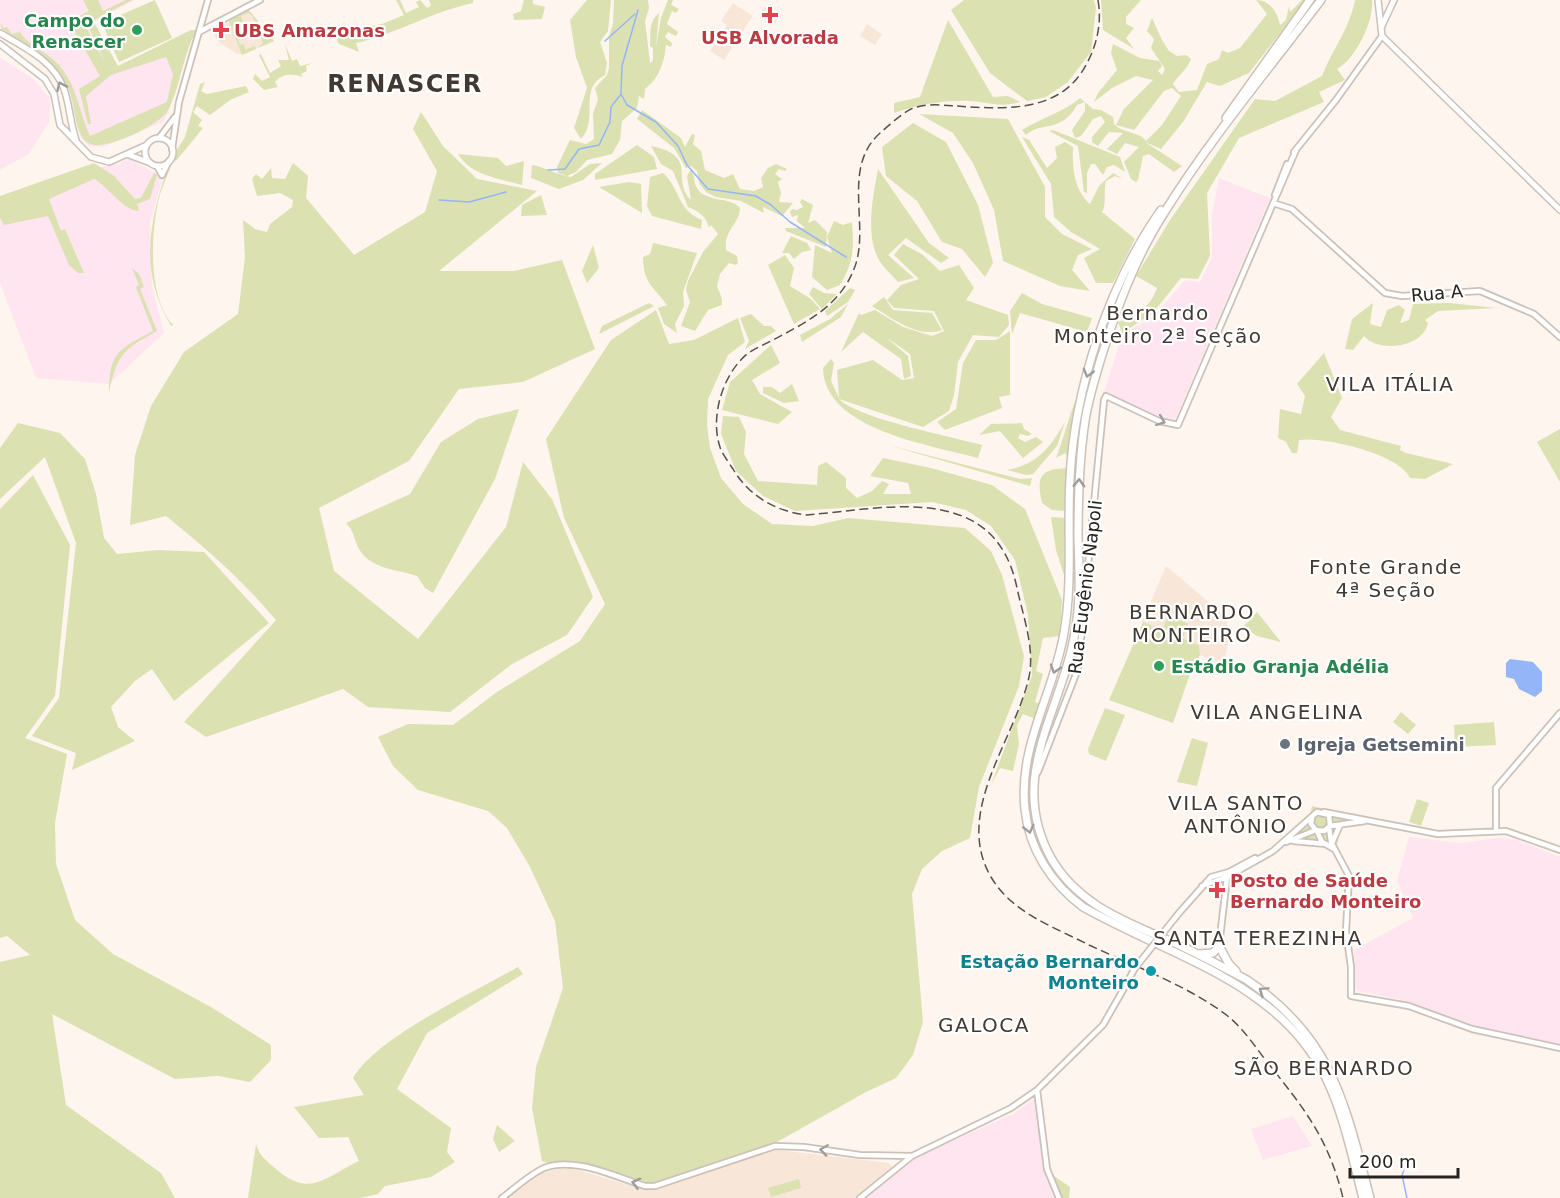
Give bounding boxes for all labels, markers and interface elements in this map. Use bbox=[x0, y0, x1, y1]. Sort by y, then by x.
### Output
marker: USB Alvorada bbox=[761, 6, 779, 24]
place label: Campo do Renascer bbox=[24, 10, 125, 52]
place label: UBS Amazonas bbox=[234, 20, 385, 41]
marker: UBS Amazonas bbox=[212, 21, 230, 39]
marker: Campo do Renascer bbox=[130, 23, 144, 37]
place label: USB Alvorada bbox=[701, 27, 839, 48]
district label: RENASCER bbox=[327, 70, 483, 98]
one-way arrow bbox=[57, 81, 69, 92]
street label: Rua A bbox=[1410, 280, 1465, 306]
district label: Bernardo Monteiro 2ª Seção bbox=[1054, 301, 1262, 348]
one-way arrow bbox=[1083, 367, 1095, 377]
district label: VILA ITÁLIA bbox=[1326, 372, 1454, 396]
one-way arrow bbox=[1155, 413, 1165, 426]
one-way arrow bbox=[1072, 478, 1085, 487]
street label: Rua Eugênio Napoli bbox=[1064, 499, 1106, 675]
district label: Fonte Grande 4ª Seção bbox=[1309, 555, 1463, 602]
district label: BERNARDO MONTEIRO bbox=[1129, 600, 1255, 647]
place label: Estádio Granja Adélia bbox=[1171, 656, 1389, 677]
marker: Estádio Granja Adélia bbox=[1152, 659, 1166, 673]
one-way arrow bbox=[1049, 663, 1062, 674]
district label: VILA ANGELINA bbox=[1190, 700, 1364, 724]
place label: Igreja Getsemini bbox=[1297, 734, 1465, 755]
marker: Igreja Getsemini bbox=[1278, 737, 1292, 751]
district label: VILA SANTO ANTÔNIO bbox=[1168, 791, 1304, 838]
one-way arrow bbox=[1022, 824, 1035, 834]
place label: Posto de Saúde Bernardo Monteiro bbox=[1230, 870, 1421, 912]
marker: Posto de Saúde Bernardo Monteiro bbox=[1208, 881, 1226, 899]
district label: SANTA TEREZINHA bbox=[1153, 926, 1363, 950]
place label: Estação Bernardo Monteiro bbox=[960, 951, 1139, 993]
marker: Estação Bernardo Monteiro bbox=[1144, 964, 1158, 978]
one-way arrow bbox=[1258, 987, 1269, 998]
district label: GALOCA bbox=[938, 1013, 1030, 1037]
district label: SÃO BERNARDO bbox=[1234, 1056, 1414, 1080]
scale bar bbox=[1350, 1141, 1458, 1179]
one-way arrow bbox=[819, 1144, 829, 1156]
text: 200 m bbox=[1359, 1151, 1417, 1172]
one-way arrow bbox=[631, 1178, 642, 1190]

